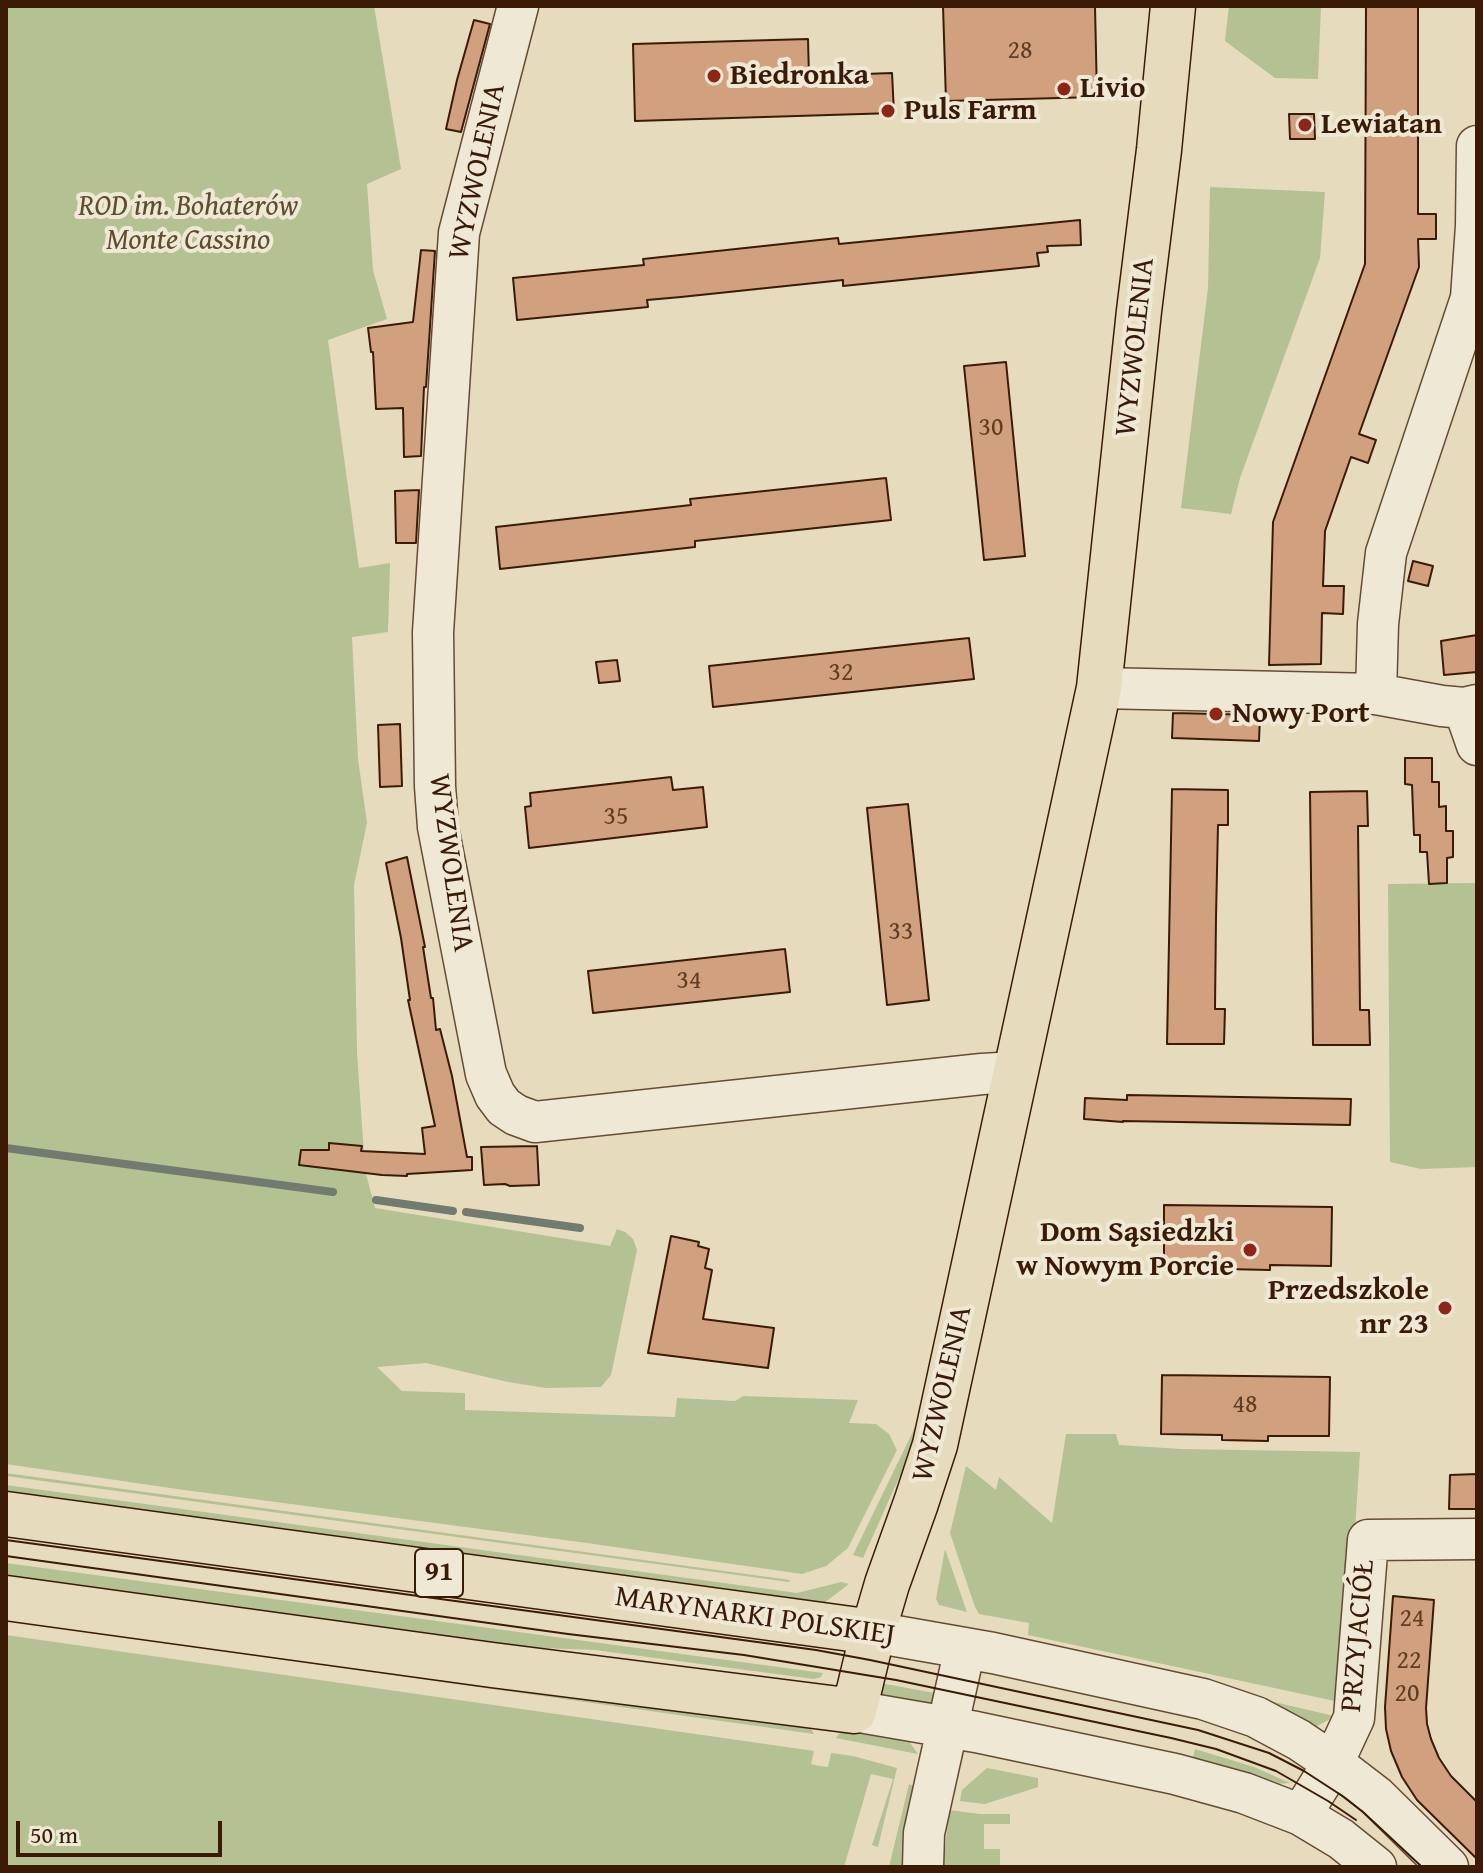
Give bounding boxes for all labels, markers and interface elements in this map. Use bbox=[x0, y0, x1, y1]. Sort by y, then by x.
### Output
house number: 28 bbox=[1007, 35, 1033, 67]
place label: Biedronka bbox=[730, 58, 869, 94]
marker: Biedronka bbox=[705, 67, 723, 85]
place label: Livio bbox=[1080, 71, 1146, 107]
marker: Livio bbox=[1055, 80, 1073, 98]
street label: WYZWOLENIA bbox=[442, 81, 514, 263]
place label: Puls Farm bbox=[904, 93, 1037, 129]
marker: Puls Farm bbox=[879, 102, 897, 120]
place label: Lewiatan bbox=[1321, 107, 1442, 143]
marker: Lewiatan bbox=[1296, 116, 1314, 134]
park label: ROD im. Bohaterów Monte Cassino bbox=[78, 189, 298, 260]
street label: WYZWOLENIA bbox=[1109, 256, 1163, 438]
house number: 30 bbox=[978, 412, 1004, 444]
house number: 32 bbox=[828, 657, 854, 689]
place label: Nowy Port bbox=[1232, 696, 1370, 732]
marker: Nowy Port bbox=[1207, 705, 1225, 723]
street label: WYZWOLENIA bbox=[420, 772, 480, 954]
house number: 35 bbox=[603, 801, 629, 833]
house number: 33 bbox=[888, 916, 914, 948]
house number: 34 bbox=[676, 965, 702, 997]
place label: Dom Sąsiedzki w Nowym Porcie bbox=[1016, 1215, 1234, 1286]
marker: Dom Sąsiedzki w Nowym Porcie bbox=[1241, 1241, 1259, 1259]
place label: Przedszkole nr 23 bbox=[1268, 1273, 1429, 1344]
marker: Przedszkole nr 23 bbox=[1436, 1299, 1454, 1317]
street label: WYZWOLENIA bbox=[905, 1303, 981, 1485]
house number: 48 bbox=[1232, 1389, 1258, 1421]
road number: 91 bbox=[415, 1549, 463, 1597]
street label: PRZYJACIÓŁ bbox=[1334, 1558, 1384, 1714]
street label: MARYNARKI POLSKIEJ bbox=[613, 1580, 897, 1654]
house number: 24 bbox=[1399, 1603, 1425, 1635]
house number: 22 bbox=[1396, 1645, 1422, 1677]
house number: 20 bbox=[1394, 1678, 1420, 1710]
scale bar bbox=[20, 1805, 226, 1855]
text: 50 m bbox=[30, 1817, 78, 1852]

